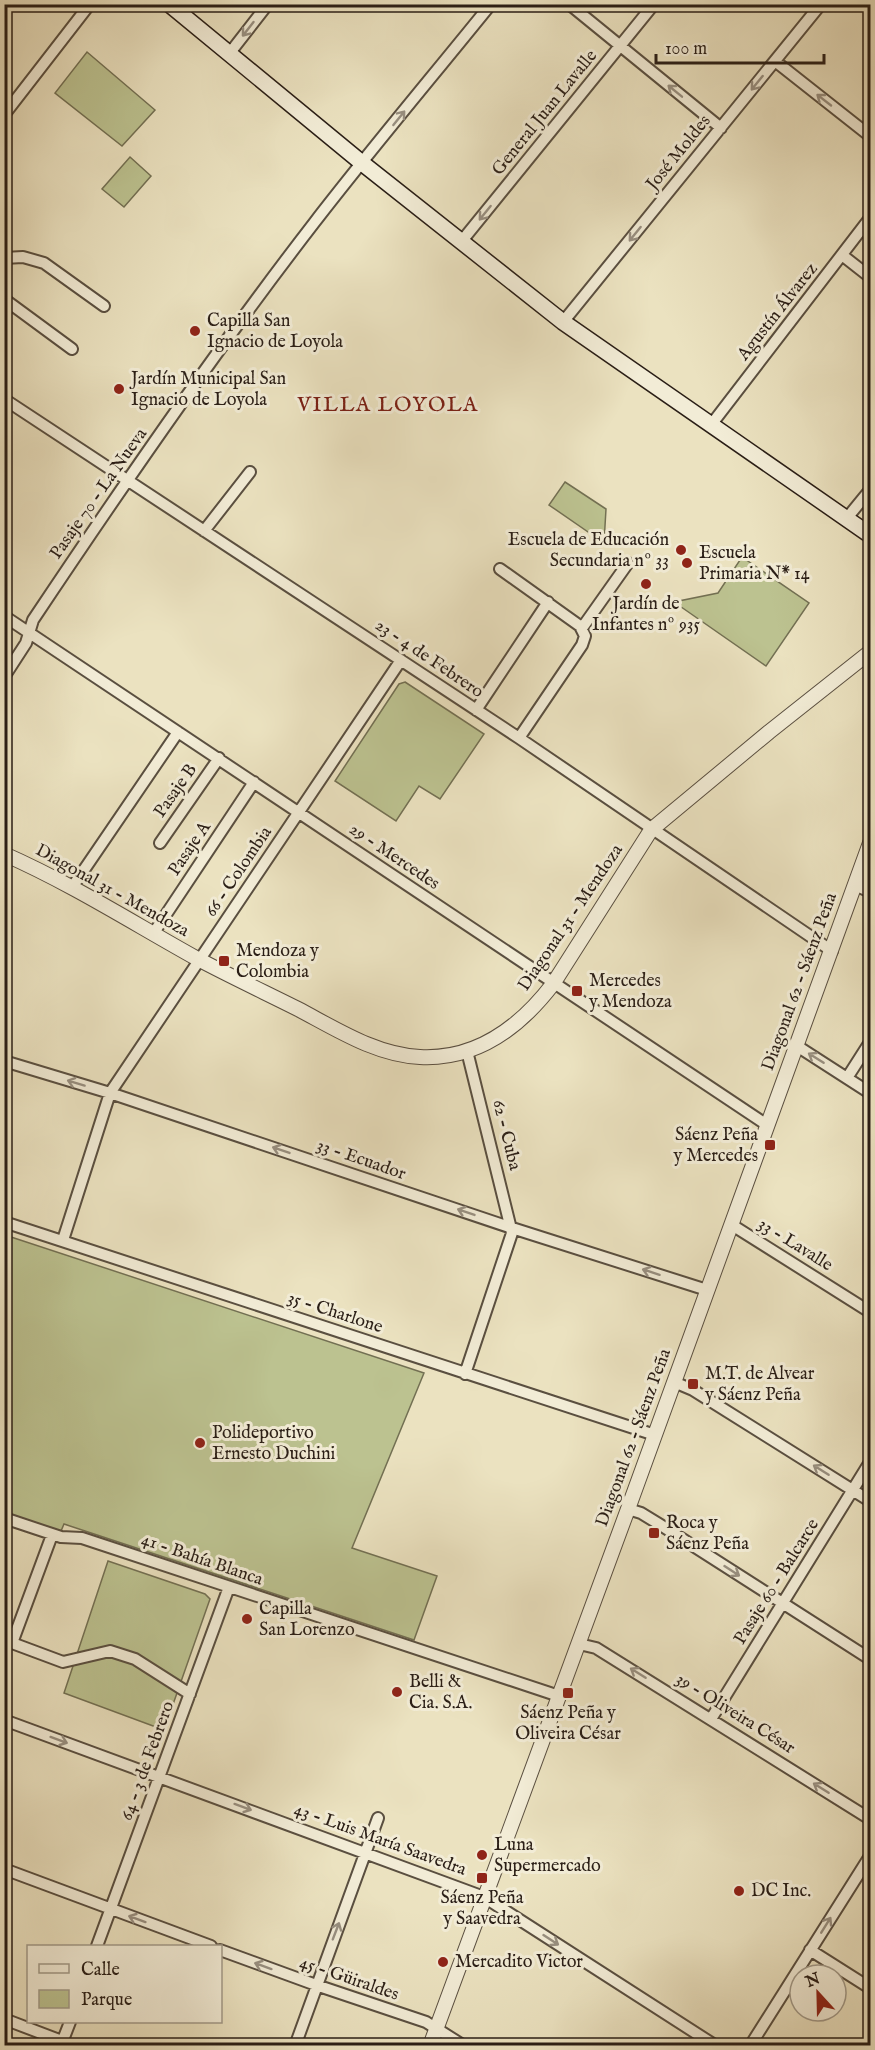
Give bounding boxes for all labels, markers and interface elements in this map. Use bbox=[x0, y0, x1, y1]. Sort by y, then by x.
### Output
one-way arrow bbox=[242, 21, 255, 37]
scale bar bbox=[656, 27, 824, 65]
text: 100 m bbox=[665, 38, 707, 61]
street label: General Juan Lavalle bbox=[487, 45, 603, 181]
one-way arrow bbox=[751, 74, 764, 90]
one-way arrow bbox=[667, 84, 683, 97]
one-way arrow bbox=[817, 94, 833, 107]
one-way arrow bbox=[392, 110, 405, 126]
street label: José Moldes bbox=[640, 111, 716, 197]
one-way arrow bbox=[478, 205, 492, 220]
one-way arrow bbox=[628, 226, 641, 242]
street label: Agustín Álvarez bbox=[730, 257, 823, 366]
place label: Capilla San Ignacio de Loyola bbox=[207, 310, 343, 354]
marker: Capilla San Ignacio de Loyola bbox=[188, 324, 202, 338]
place label: Jardín Municipal San Ignacio de Loyola bbox=[129, 368, 286, 412]
marker: Jardín Municipal San Ignacio de Loyola bbox=[112, 382, 126, 396]
district label: VILLA LOYOLA bbox=[296, 392, 479, 419]
street label: Pasaje 70 - La Nueva bbox=[45, 424, 153, 564]
place label: Escuela de Educación Secundaria nº 33 bbox=[508, 529, 669, 573]
place label: Escuela Primaria N* 14 bbox=[699, 542, 810, 586]
marker: Escuela de Educación Secundaria nº 33 bbox=[674, 543, 688, 557]
marker: Escuela Primaria N* 14 bbox=[680, 556, 694, 570]
marker: Jardín de Infantes nº 935 bbox=[639, 577, 653, 591]
place label: Jardín de Infantes nº 935 bbox=[592, 593, 701, 637]
street label: 23 - 4 de Febrero bbox=[370, 614, 488, 704]
street label: Pasaje B bbox=[149, 760, 203, 822]
street label: Pasaje A bbox=[163, 817, 217, 881]
street label: 29 - Mercedes bbox=[344, 818, 444, 896]
street label: 66 - Colombia bbox=[200, 822, 278, 922]
street label: Diagonal 31 - Mendoza bbox=[31, 839, 193, 943]
street label: Diagonal 31 - Mendoza bbox=[513, 840, 629, 996]
street label: Diagonal 62 - Sáenz Peña bbox=[757, 890, 843, 1074]
place label: Mendoza y Colombia bbox=[236, 940, 319, 984]
marker: Mendoza y Colombia bbox=[217, 954, 231, 968]
place label: Mercedes y Mendoza bbox=[588, 970, 672, 1014]
marker: Mercedes y Mendoza bbox=[570, 984, 584, 998]
one-way arrow bbox=[808, 1052, 825, 1064]
one-way arrow bbox=[67, 1077, 86, 1088]
street label: 62 - Cuba bbox=[486, 1097, 526, 1173]
place label: Sáenz Peña y Mercedes bbox=[672, 1124, 758, 1168]
street label: 33 - Ecuador bbox=[313, 1134, 409, 1186]
marker: Sáenz Peña y Mercedes bbox=[763, 1138, 777, 1152]
one-way arrow bbox=[272, 1144, 291, 1155]
one-way arrow bbox=[457, 1206, 476, 1217]
street label: 33 - Lavalle bbox=[753, 1213, 837, 1277]
one-way arrow bbox=[642, 1266, 661, 1277]
street label: 35 - Charlone bbox=[285, 1287, 385, 1339]
street label: Diagonal 62 - Sáenz Peña bbox=[591, 1346, 677, 1530]
place label: M.T. de Alvear y Sáenz Peña bbox=[704, 1363, 815, 1407]
marker: M.T. de Alvear y Sáenz Peña bbox=[686, 1377, 700, 1391]
place label: Polideportivo Ernesto Duchini bbox=[212, 1422, 336, 1466]
marker: Polideportivo Ernesto Duchini bbox=[193, 1436, 207, 1450]
one-way arrow bbox=[813, 1464, 830, 1476]
place label: Roca y Sáenz Peña bbox=[666, 1512, 749, 1556]
street label: Pasaje 60 - Balcarce bbox=[729, 1515, 825, 1649]
marker: Roca y Sáenz Peña bbox=[647, 1526, 661, 1540]
street label: 41 - Bahía Blanca bbox=[138, 1528, 266, 1592]
one-way arrow bbox=[724, 1565, 740, 1577]
place label: Capilla San Lorenzo bbox=[259, 1598, 355, 1642]
marker: Capilla San Lorenzo bbox=[240, 1612, 254, 1626]
one-way arrow bbox=[630, 1667, 647, 1679]
street label: 39 - Oliveira César bbox=[671, 1668, 799, 1760]
place label: Belli & Cia. S.A. bbox=[409, 1671, 472, 1715]
marker: Belli & Cia. S.A. bbox=[390, 1685, 404, 1699]
marker: Sáenz Peña y Oliveira César bbox=[561, 1686, 575, 1700]
street label: 64 - 3 de Febrero bbox=[116, 1698, 180, 1824]
place label: Sáenz Peña y Oliveira César bbox=[515, 1702, 621, 1746]
one-way arrow bbox=[50, 1736, 68, 1747]
one-way arrow bbox=[813, 1781, 830, 1793]
street label: 43 - Luis María Saavedra bbox=[291, 1798, 469, 1882]
one-way arrow bbox=[233, 1802, 252, 1813]
place label: Luna Supermercado bbox=[494, 1834, 601, 1878]
marker: Luna Supermercado bbox=[475, 1848, 489, 1862]
marker: Sáenz Peña y Saavedra bbox=[475, 1871, 489, 1885]
place label: DC Inc. bbox=[751, 1880, 811, 1903]
marker: DC Inc. bbox=[732, 1884, 746, 1898]
place label: Sáenz Peña y Saavedra bbox=[441, 1887, 524, 1931]
one-way arrow bbox=[128, 1912, 147, 1923]
one-way arrow bbox=[821, 1917, 833, 1934]
one-way arrow bbox=[331, 1922, 342, 1941]
one-way arrow bbox=[542, 1934, 559, 1946]
legend bbox=[27, 1945, 222, 2023]
street label: 45 - Güiraldes bbox=[296, 1951, 402, 2007]
place label: Mercadito Victor bbox=[455, 1951, 583, 1974]
marker: Mercadito Victor bbox=[436, 1955, 450, 1969]
text: Calle bbox=[81, 1959, 120, 1982]
one-way arrow bbox=[254, 1960, 273, 1971]
north arrow bbox=[788, 1963, 848, 2023]
text: N bbox=[802, 1969, 823, 1993]
text: Parque bbox=[81, 1989, 132, 2012]

